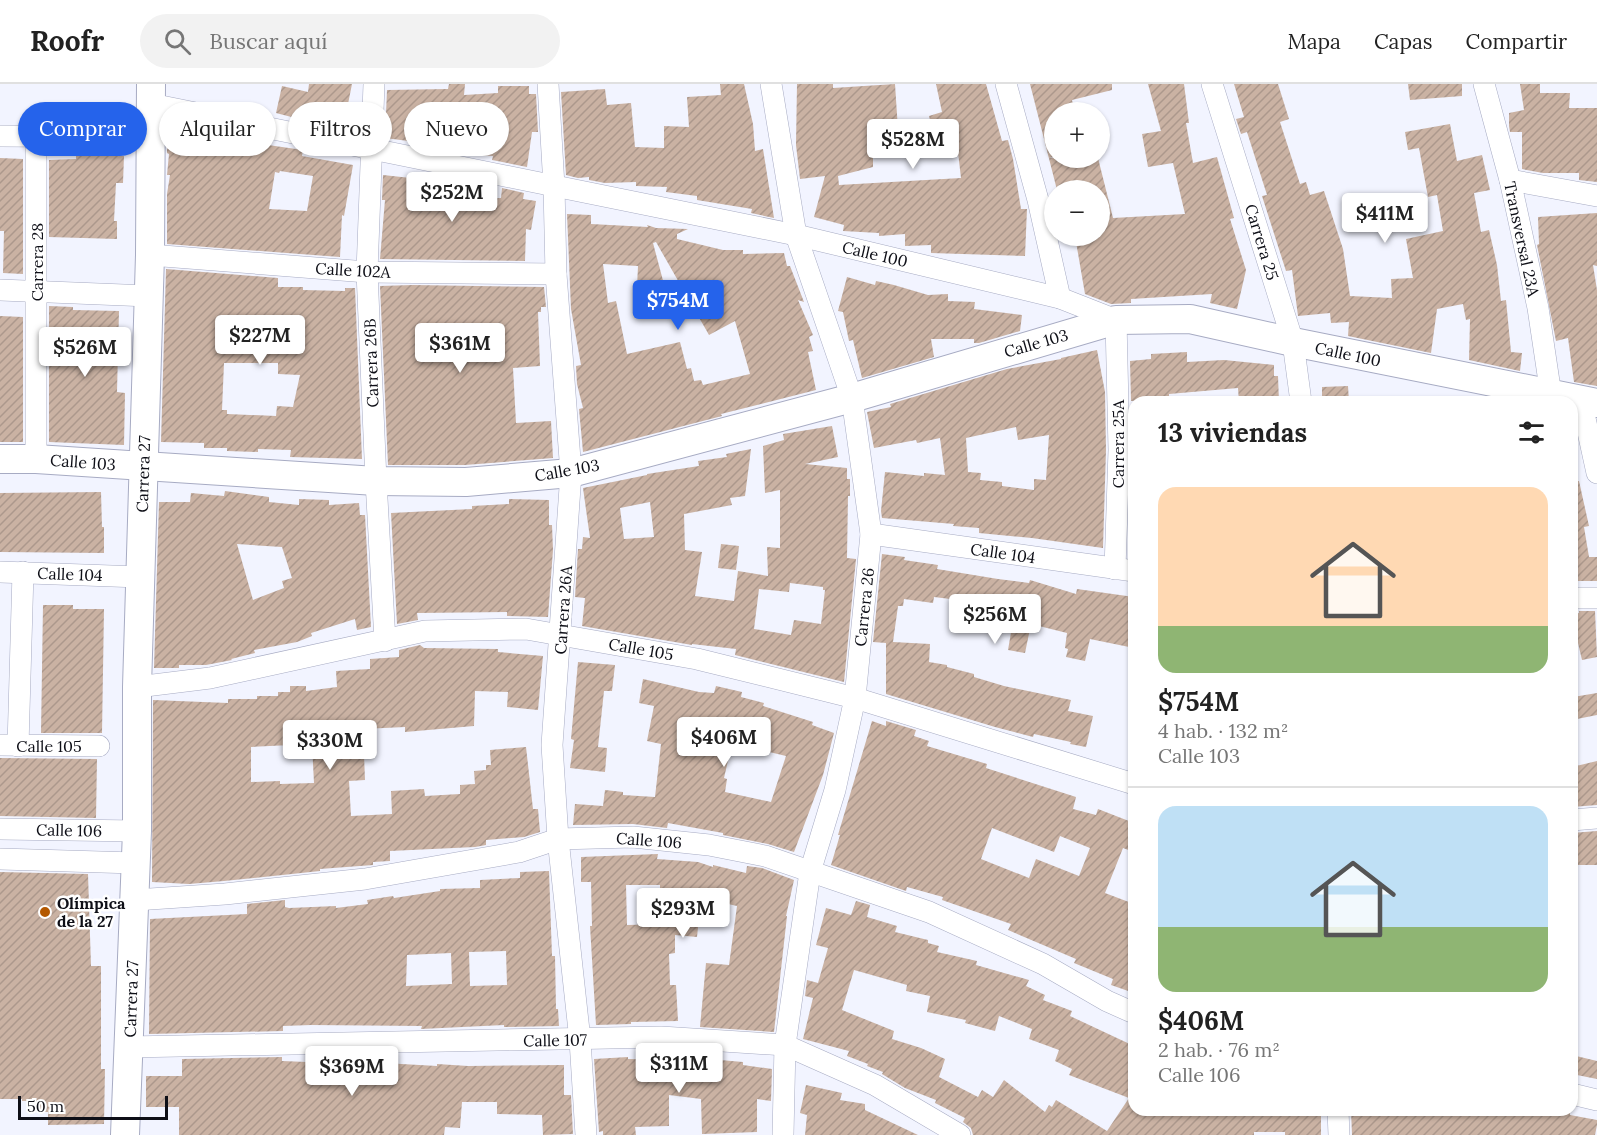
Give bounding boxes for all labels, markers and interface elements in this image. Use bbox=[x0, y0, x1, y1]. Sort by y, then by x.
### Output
search box bbox=[140, 14, 560, 68]
text: Roofr bbox=[30, 23, 104, 59]
icon: search bbox=[161, 25, 194, 58]
text: Buscar aquí bbox=[209, 27, 328, 55]
text: Mapa bbox=[1287, 28, 1341, 55]
text: Capas bbox=[1374, 28, 1433, 55]
text: Compartir bbox=[1466, 28, 1567, 55]
chip: Comprar bbox=[18, 102, 147, 156]
chip: Alquilar bbox=[159, 102, 276, 156]
chip: Filtros bbox=[288, 102, 392, 156]
chip: Nuevo bbox=[404, 102, 509, 156]
map controls bbox=[1044, 102, 1110, 246]
button: + bbox=[1044, 102, 1110, 168]
pin: $528M bbox=[871, 119, 955, 170]
text: $528M bbox=[881, 126, 945, 151]
pin: $252M bbox=[410, 172, 494, 223]
text: $252M bbox=[420, 179, 484, 204]
button: − bbox=[1044, 180, 1110, 246]
street label: Transversal 23A bbox=[1500, 180, 1544, 299]
pin: $411M bbox=[1343, 193, 1427, 244]
text: $411M bbox=[1356, 200, 1414, 225]
street label: Carrera 25 bbox=[1241, 202, 1283, 282]
street label: Carrera 28 bbox=[27, 223, 47, 301]
street label: Calle 100 bbox=[840, 237, 910, 271]
street label: Calle 102A bbox=[315, 258, 392, 282]
pin: $754M bbox=[636, 280, 720, 331]
text: $754M bbox=[647, 287, 709, 312]
pin: $227M bbox=[218, 315, 302, 366]
street label: Carrera 26B bbox=[359, 318, 383, 408]
text: $227M bbox=[229, 322, 291, 347]
pin: $361M bbox=[418, 323, 502, 374]
street label: Calle 103 bbox=[1002, 324, 1070, 362]
pin: $526M bbox=[43, 327, 127, 378]
text: $361M bbox=[429, 330, 491, 355]
text: $526M bbox=[53, 334, 117, 359]
street label: Calle 100 bbox=[1313, 337, 1383, 371]
street label: Carrera 25A bbox=[1108, 399, 1128, 488]
text: 13 viviendas bbox=[1158, 416, 1307, 449]
icon: filters bbox=[1515, 416, 1548, 449]
street label: Carrera 27 bbox=[132, 435, 154, 513]
street label: Calle 103 bbox=[50, 450, 117, 474]
street label: Calle 103 bbox=[533, 454, 601, 486]
icon: home bbox=[1299, 526, 1407, 634]
street label: Calle 104 bbox=[969, 539, 1037, 568]
street label: Calle 104 bbox=[37, 563, 103, 585]
street label: Carrera 26A bbox=[550, 564, 576, 655]
street label: Carrera 26 bbox=[850, 567, 878, 647]
pin: $256M bbox=[953, 594, 1037, 645]
text: $256M bbox=[963, 601, 1027, 626]
street label: Calle 105 bbox=[607, 633, 675, 665]
text: $754M bbox=[1158, 685, 1239, 718]
pin: $406M bbox=[682, 717, 766, 768]
text: 4 hab. · 132 m² bbox=[1158, 718, 1288, 743]
pin: $330M bbox=[288, 720, 372, 771]
text: $406M bbox=[691, 724, 757, 749]
text: $330M bbox=[297, 727, 363, 752]
street label: Calle 105 bbox=[16, 736, 82, 756]
text: Calle 103 bbox=[1158, 743, 1240, 768]
street label: Calle 106 bbox=[36, 819, 102, 841]
street label: Calle 106 bbox=[615, 828, 683, 852]
icon: home bbox=[1299, 845, 1407, 953]
pin: $293M bbox=[641, 888, 725, 939]
place label: Olímpica de la 27 bbox=[57, 893, 126, 931]
text: $293M bbox=[651, 895, 715, 920]
marker: Olímpica de la 27 bbox=[38, 905, 52, 919]
street label: Carrera 27 bbox=[120, 960, 142, 1038]
text: $406M bbox=[1158, 1004, 1244, 1037]
street label: Calle 107 bbox=[523, 1029, 588, 1051]
text: 2 hab. · 76 m² bbox=[1158, 1037, 1280, 1062]
pin: $311M bbox=[637, 1043, 721, 1094]
pin: $369M bbox=[310, 1046, 394, 1097]
text: $311M bbox=[650, 1050, 708, 1075]
text: $369M bbox=[319, 1053, 385, 1078]
text: Calle 106 bbox=[1158, 1062, 1241, 1087]
scale bar bbox=[18, 1093, 168, 1120]
text: 50 m bbox=[27, 1096, 64, 1116]

